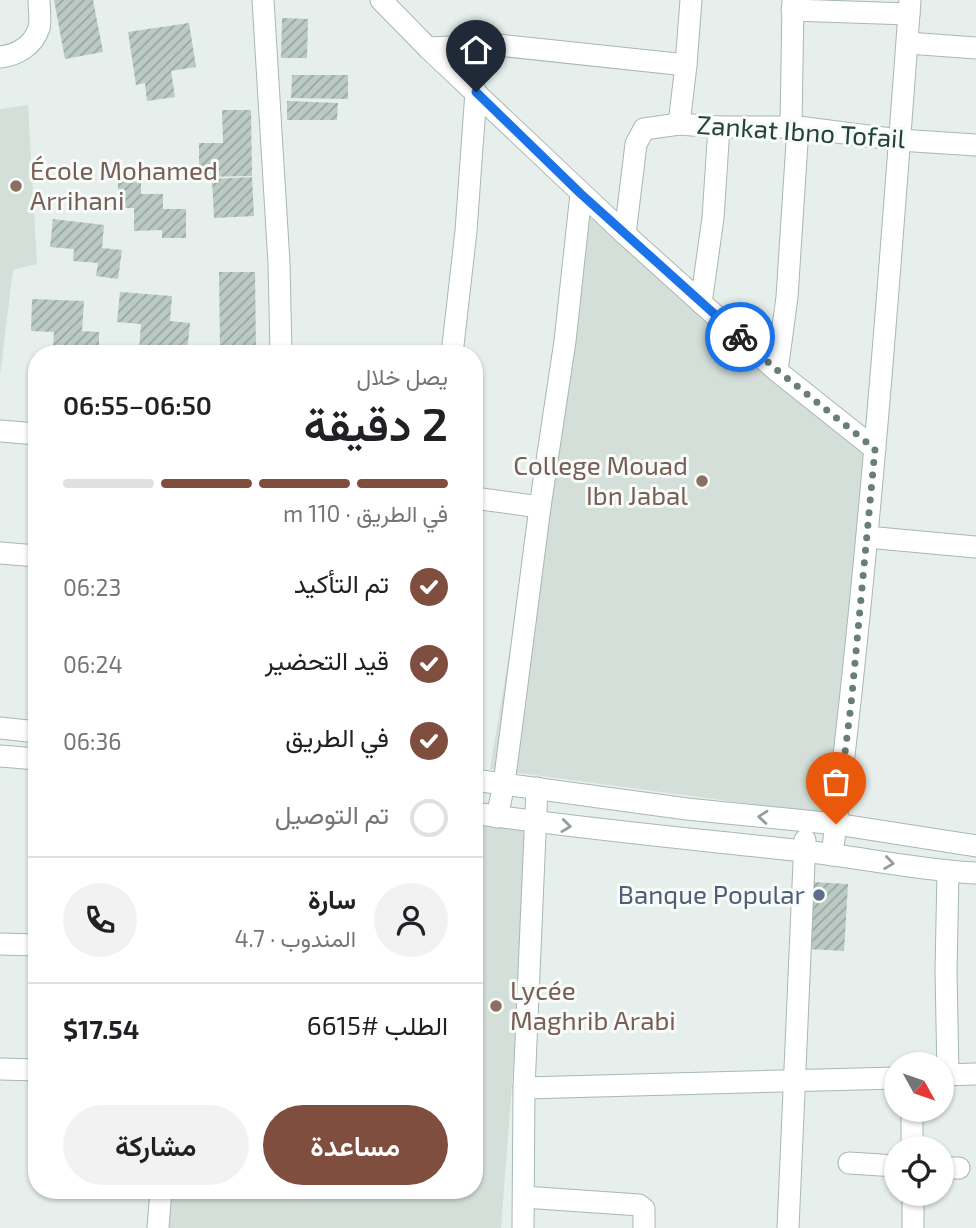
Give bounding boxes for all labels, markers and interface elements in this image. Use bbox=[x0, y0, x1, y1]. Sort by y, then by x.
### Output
pin bbox=[446, 20, 506, 92]
icon: home bbox=[457, 31, 495, 69]
street label: Zankat Ibno Tofail bbox=[696, 108, 907, 153]
place label: École Mohamed Arrihani bbox=[30, 154, 218, 215]
marker: École Mohamed Arrihani bbox=[8, 178, 24, 194]
courier bbox=[705, 302, 775, 372]
icon: bike bbox=[721, 318, 759, 356]
text: يصل خلال bbox=[357, 362, 448, 390]
text: 06:50–06:55 bbox=[63, 389, 212, 420]
text: 2 دقيقة bbox=[304, 395, 448, 450]
place label: College Mouad Ibn Jabal bbox=[513, 449, 688, 510]
marker: College Mouad Ibn Jabal bbox=[694, 473, 710, 489]
text: في الطريق · 110 m bbox=[283, 499, 448, 527]
text: تم التأكيد bbox=[294, 567, 389, 598]
icon: check bbox=[410, 568, 448, 606]
text: 06:23 bbox=[63, 573, 121, 601]
text: قيد التحضير bbox=[265, 644, 389, 675]
icon: check bbox=[410, 645, 448, 683]
text: 06:24 bbox=[63, 650, 123, 678]
text: في الطريق bbox=[285, 721, 389, 752]
icon: check bbox=[410, 722, 448, 760]
text: 06:36 bbox=[63, 727, 121, 755]
pin bbox=[806, 752, 866, 824]
icon: bag bbox=[817, 763, 855, 801]
text: تم التوصيل bbox=[275, 798, 389, 829]
one-way arrow bbox=[757, 809, 769, 824]
one-way arrow bbox=[561, 818, 572, 833]
one-way arrow bbox=[884, 856, 895, 871]
place label: Banque Popular bbox=[618, 878, 805, 909]
button: phone bbox=[63, 883, 137, 957]
text: سارة bbox=[308, 883, 356, 914]
button: person bbox=[374, 883, 448, 957]
marker: Banque Popular bbox=[811, 887, 827, 903]
text: المندوب · 4.7 bbox=[234, 924, 356, 952]
place label: Lycée Maghrib Arabi bbox=[510, 974, 676, 1035]
marker: Lycée Maghrib Arabi bbox=[488, 998, 504, 1014]
text: الطلب #6615 bbox=[307, 1009, 448, 1040]
text: $17.54 bbox=[63, 1013, 139, 1044]
north arrow bbox=[884, 1052, 954, 1122]
map controls bbox=[884, 1052, 954, 1206]
button: مشاركة bbox=[63, 1105, 249, 1185]
button: مساعدة bbox=[263, 1105, 448, 1185]
button: locate bbox=[884, 1136, 954, 1206]

